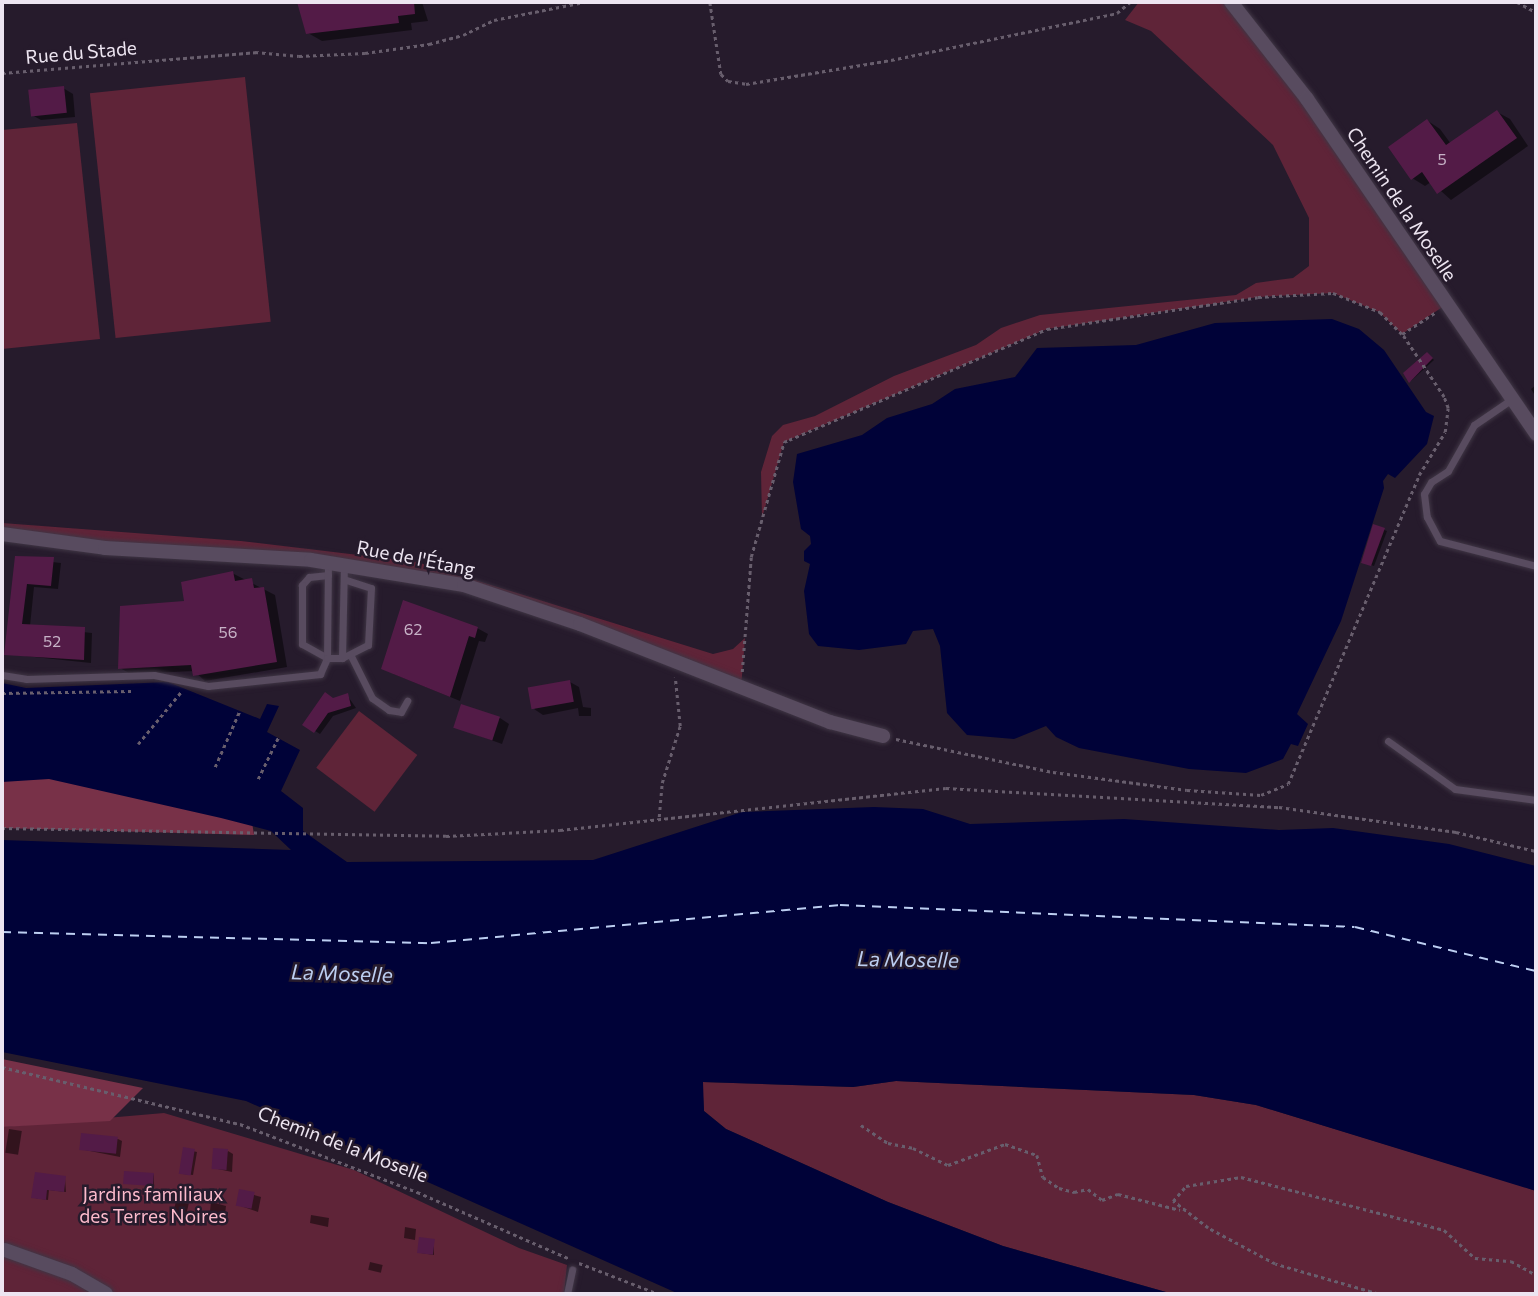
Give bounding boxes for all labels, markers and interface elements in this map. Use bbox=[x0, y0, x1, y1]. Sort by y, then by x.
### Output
street label: Rue du Stade bbox=[24, 36, 138, 68]
street label: Chemin de la Moselle bbox=[1342, 123, 1462, 285]
house number: 5 bbox=[1437, 149, 1447, 169]
street label: Rue de l'Étang bbox=[355, 535, 477, 581]
house number: 62 bbox=[404, 619, 422, 639]
house number: 56 bbox=[219, 622, 237, 642]
house number: 52 bbox=[43, 631, 61, 651]
water label: La Moselle bbox=[857, 946, 959, 972]
water label: La Moselle bbox=[291, 959, 393, 987]
street label: Chemin de la Moselle bbox=[255, 1101, 431, 1187]
park label: Jardins familiaux des Terres Noires bbox=[79, 1183, 227, 1227]

